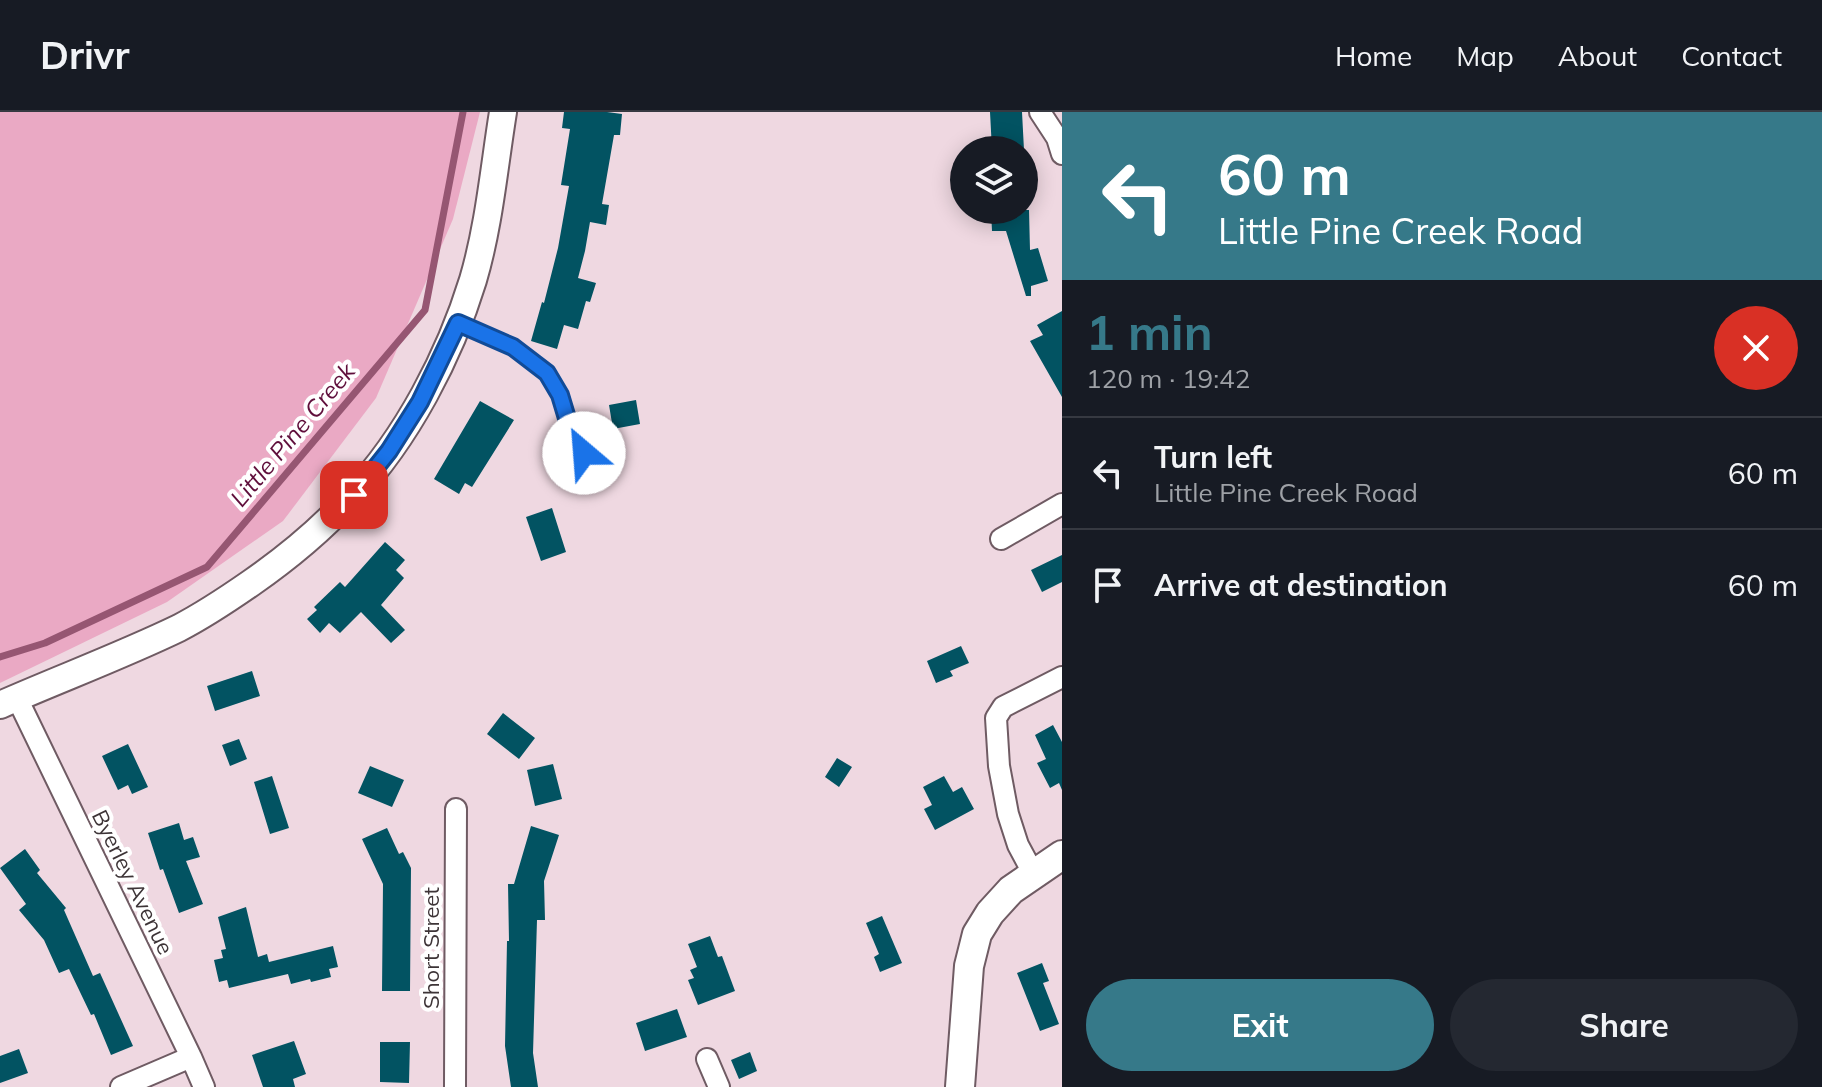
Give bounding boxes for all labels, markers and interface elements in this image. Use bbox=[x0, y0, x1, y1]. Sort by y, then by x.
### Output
text: Drivr bbox=[40, 31, 129, 79]
text: Home bbox=[1335, 38, 1412, 73]
text: Map bbox=[1456, 38, 1514, 73]
text: About bbox=[1558, 38, 1637, 73]
text: Contact bbox=[1681, 38, 1782, 73]
map controls bbox=[950, 136, 1038, 224]
button: layers bbox=[950, 136, 1038, 224]
text: 60 m bbox=[1218, 139, 1351, 209]
icon: left bbox=[1086, 144, 1190, 248]
text: Little Pine Creek Road bbox=[1218, 208, 1583, 253]
text: 1 min bbox=[1086, 302, 1213, 362]
button: close bbox=[1714, 306, 1798, 390]
water label: Little Pine Creek bbox=[223, 356, 361, 512]
text: 120 m · 19:42 bbox=[1086, 362, 1250, 395]
position arrow bbox=[542, 411, 626, 495]
text: Turn left bbox=[1154, 438, 1272, 476]
icon: left bbox=[1086, 451, 1130, 495]
text: 60 m bbox=[1728, 454, 1798, 492]
pin bbox=[320, 461, 388, 529]
icon: arrive bbox=[332, 473, 376, 517]
text: Little Pine Creek Road bbox=[1154, 476, 1418, 509]
icon: arrive bbox=[1086, 563, 1130, 607]
text: Arrive at destination bbox=[1154, 566, 1448, 604]
text: 60 m bbox=[1728, 566, 1798, 604]
street label: Byerley Avenue bbox=[86, 805, 180, 959]
street label: Short Street bbox=[417, 887, 445, 1009]
button: Exit bbox=[1086, 979, 1434, 1071]
button: Share bbox=[1450, 979, 1798, 1071]

